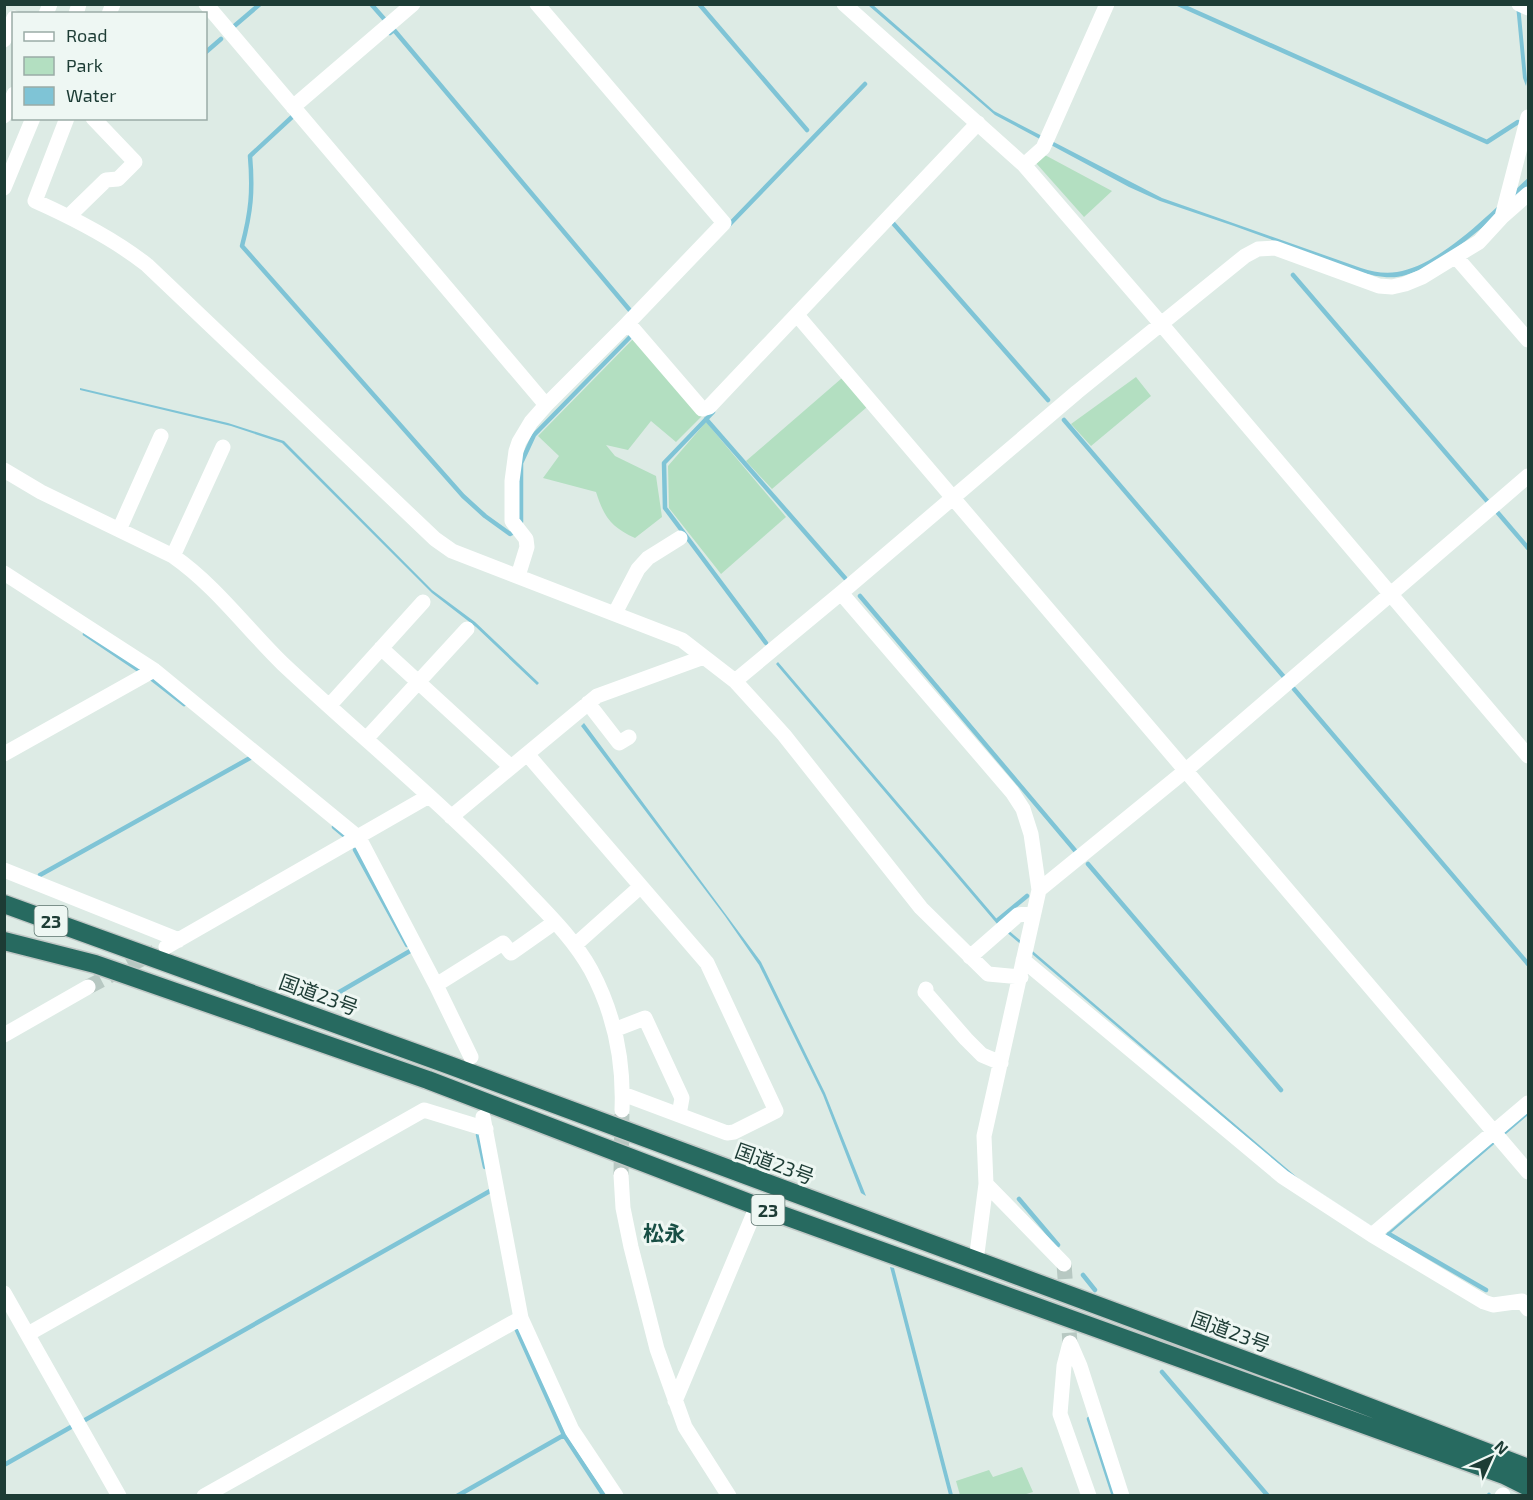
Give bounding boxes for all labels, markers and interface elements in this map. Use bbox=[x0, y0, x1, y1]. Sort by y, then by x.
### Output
legend bbox=[12, 12, 207, 120]
text: Road bbox=[66, 24, 107, 46]
text: Park bbox=[66, 54, 103, 76]
text: Water bbox=[66, 84, 116, 106]
road number: 23 bbox=[34, 906, 68, 936]
street label: 国道23号 bbox=[276, 969, 362, 1019]
street label: 国道23号 bbox=[732, 1138, 818, 1188]
road number: 23 bbox=[752, 1195, 784, 1225]
district label: 松永 bbox=[643, 1220, 685, 1245]
street label: 国道23号 bbox=[1188, 1306, 1274, 1356]
north arrow bbox=[1461, 1428, 1521, 1488]
text: N bbox=[1491, 1436, 1513, 1458]

